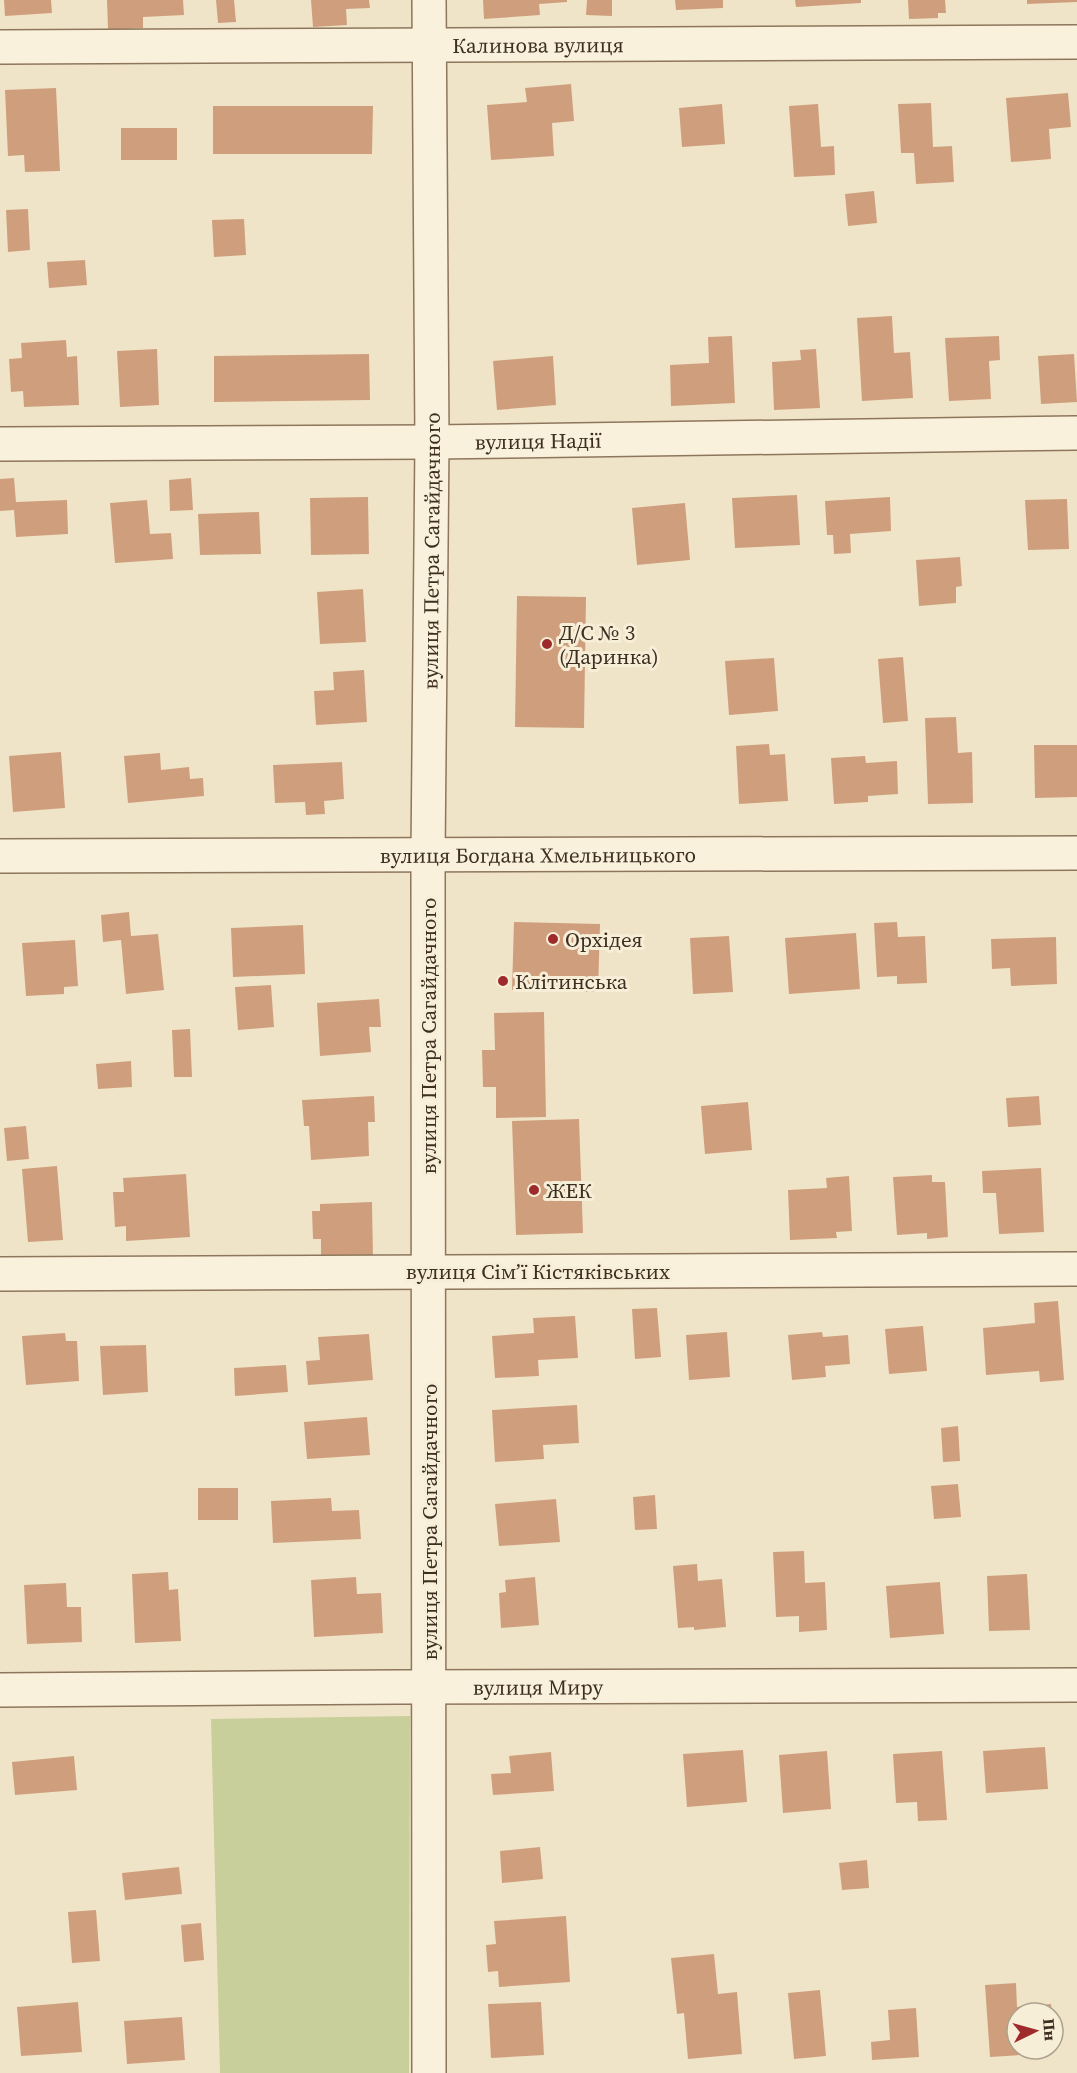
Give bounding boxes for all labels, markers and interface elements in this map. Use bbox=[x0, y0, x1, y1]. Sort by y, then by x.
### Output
street label: Калинова вулиця bbox=[452, 30, 624, 59]
street label: вулиця Петра Сагайдачного bbox=[415, 412, 447, 690]
street label: вулиця Надії bbox=[474, 425, 602, 456]
place label: Д/С № 3 (Даринка) bbox=[559, 618, 659, 671]
marker: Д/С № 3 (Даринка) bbox=[540, 637, 554, 651]
street label: вулиця Богдана Хмельницького bbox=[380, 840, 696, 869]
street label: вулиця Петра Сагайдачного bbox=[414, 897, 443, 1175]
place label: Орхідея bbox=[565, 925, 643, 954]
marker: Орхідея bbox=[546, 932, 560, 946]
place label: Клітинська bbox=[515, 967, 628, 996]
marker: Клітинська bbox=[496, 974, 510, 988]
place label: ЖЕК bbox=[546, 1176, 592, 1205]
marker: ЖЕК bbox=[527, 1183, 541, 1197]
street label: вулиця Сімʼї Кістяківських bbox=[406, 1257, 670, 1286]
street label: вулиця Петра Сагайдачного bbox=[415, 1383, 444, 1661]
street label: вулиця Миру bbox=[473, 1672, 604, 1701]
north arrow bbox=[1005, 2001, 1065, 2061]
text: Пн bbox=[1038, 2018, 1062, 2042]

